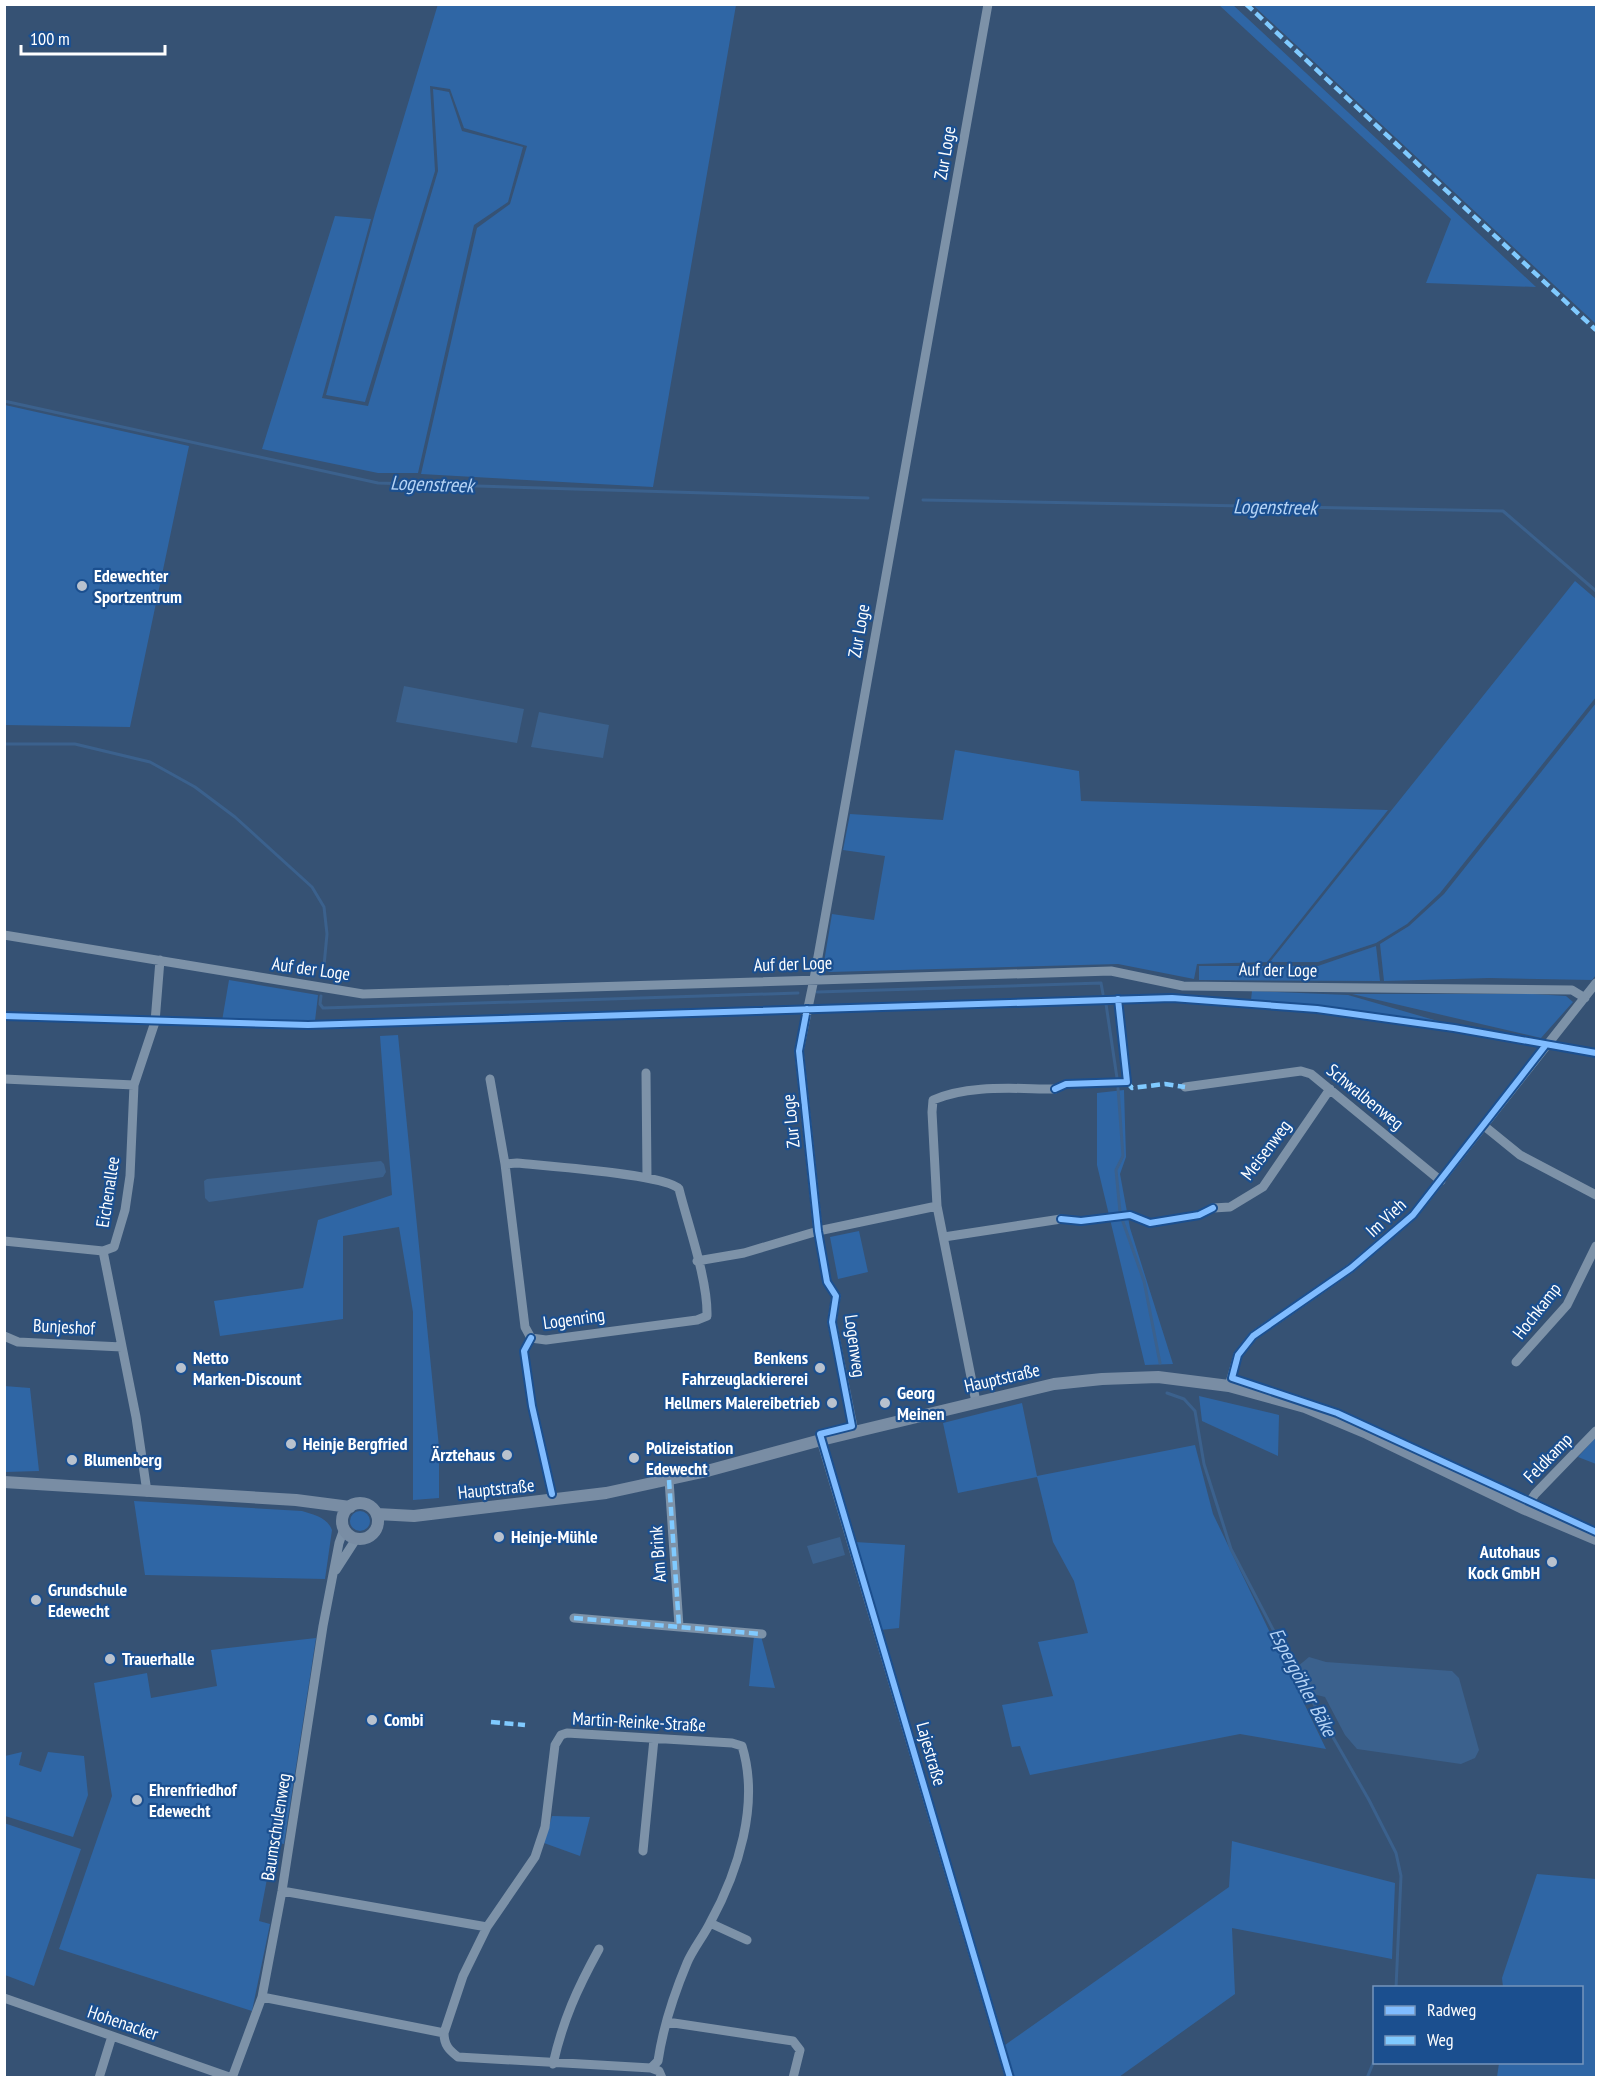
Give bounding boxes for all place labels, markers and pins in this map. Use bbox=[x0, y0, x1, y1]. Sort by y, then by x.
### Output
place label: Edewechter Sportzentrum bbox=[94, 564, 182, 608]
marker: Edewechter Sportzentrum bbox=[75, 579, 89, 593]
place label: Netto Marken-Discount bbox=[193, 1346, 302, 1390]
place label: Benkens Fahrzeuglackiererei bbox=[682, 1346, 808, 1390]
marker: Netto Marken-Discount bbox=[174, 1361, 188, 1375]
marker: Benkens Fahrzeuglackiererei bbox=[813, 1361, 827, 1375]
place label: Georg Meinen bbox=[897, 1381, 945, 1425]
place label: Hellmers Malereibetrieb bbox=[665, 1391, 820, 1414]
marker: Hellmers Malereibetrieb bbox=[825, 1396, 839, 1410]
marker: Georg Meinen bbox=[878, 1396, 892, 1410]
place label: Heinje Bergfried bbox=[303, 1432, 408, 1455]
place label: Polizeistation Edewecht bbox=[646, 1436, 733, 1480]
marker: Heinje Bergfried bbox=[284, 1437, 298, 1451]
place label: Ärztehaus bbox=[430, 1443, 495, 1466]
place label: Blumenberg bbox=[84, 1448, 162, 1471]
marker: Ärztehaus bbox=[500, 1448, 514, 1462]
marker: Polizeistation Edewecht bbox=[627, 1451, 641, 1465]
marker: Blumenberg bbox=[65, 1453, 79, 1467]
place label: Heinje-Mühle bbox=[511, 1525, 598, 1548]
marker: Heinje-Mühle bbox=[492, 1530, 506, 1544]
place label: Autohaus Kock GmbH bbox=[1468, 1540, 1540, 1584]
marker: Autohaus Kock GmbH bbox=[1545, 1555, 1559, 1569]
place label: Grundschule Edewecht bbox=[48, 1578, 128, 1622]
marker: Grundschule Edewecht bbox=[29, 1593, 43, 1607]
place label: Trauerhalle bbox=[122, 1647, 195, 1670]
marker: Trauerhalle bbox=[103, 1652, 117, 1666]
place label: Combi bbox=[384, 1708, 424, 1731]
marker: Combi bbox=[365, 1713, 379, 1727]
place label: Ehrenfriedhof Edewecht bbox=[149, 1778, 238, 1822]
marker: Ehrenfriedhof Edewecht bbox=[130, 1793, 144, 1807]

